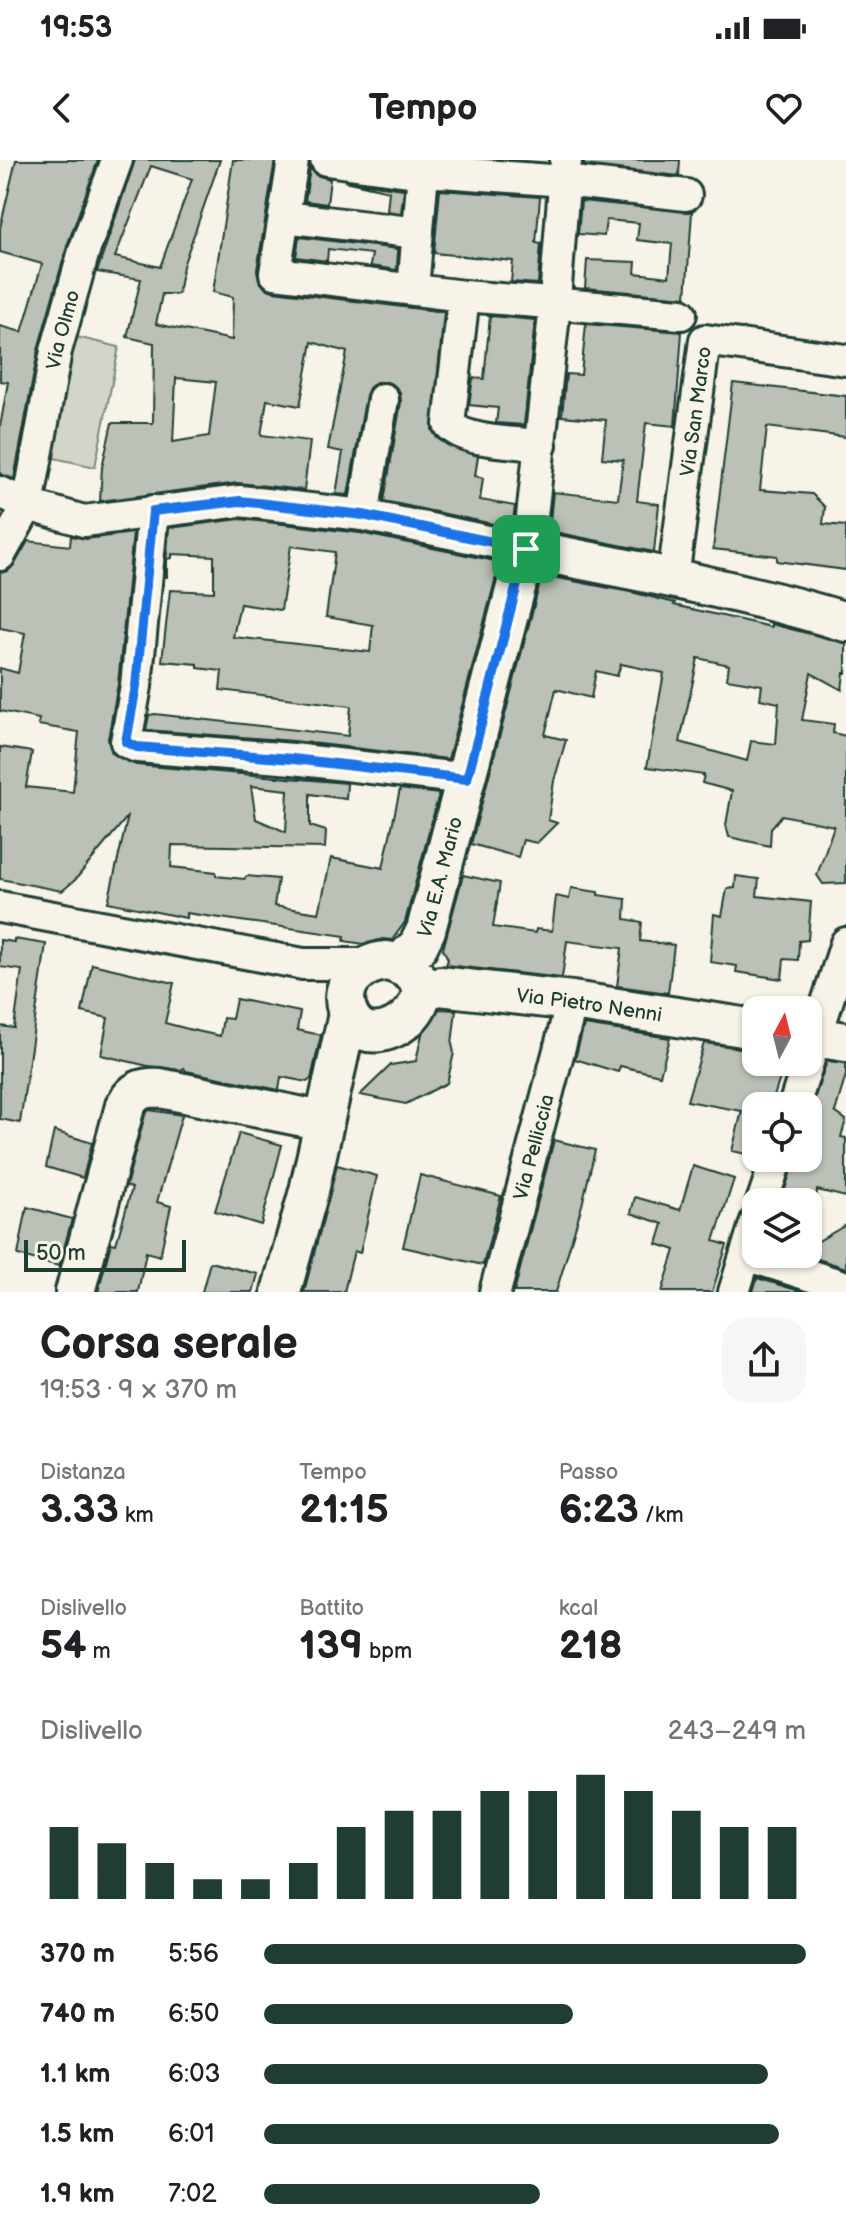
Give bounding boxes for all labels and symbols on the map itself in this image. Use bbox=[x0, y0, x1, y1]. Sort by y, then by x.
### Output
street label: Via Olmo bbox=[42, 287, 85, 372]
street label: Via San Marco bbox=[676, 345, 717, 478]
pin bbox=[492, 515, 560, 583]
street label: Via E.A. Mario bbox=[413, 814, 468, 943]
street label: Via Pietro Nenni bbox=[515, 984, 664, 1028]
north arrow bbox=[742, 996, 822, 1076]
street label: Via Pelliccia bbox=[509, 1092, 560, 1203]
scale bar bbox=[24, 1236, 186, 1272]

